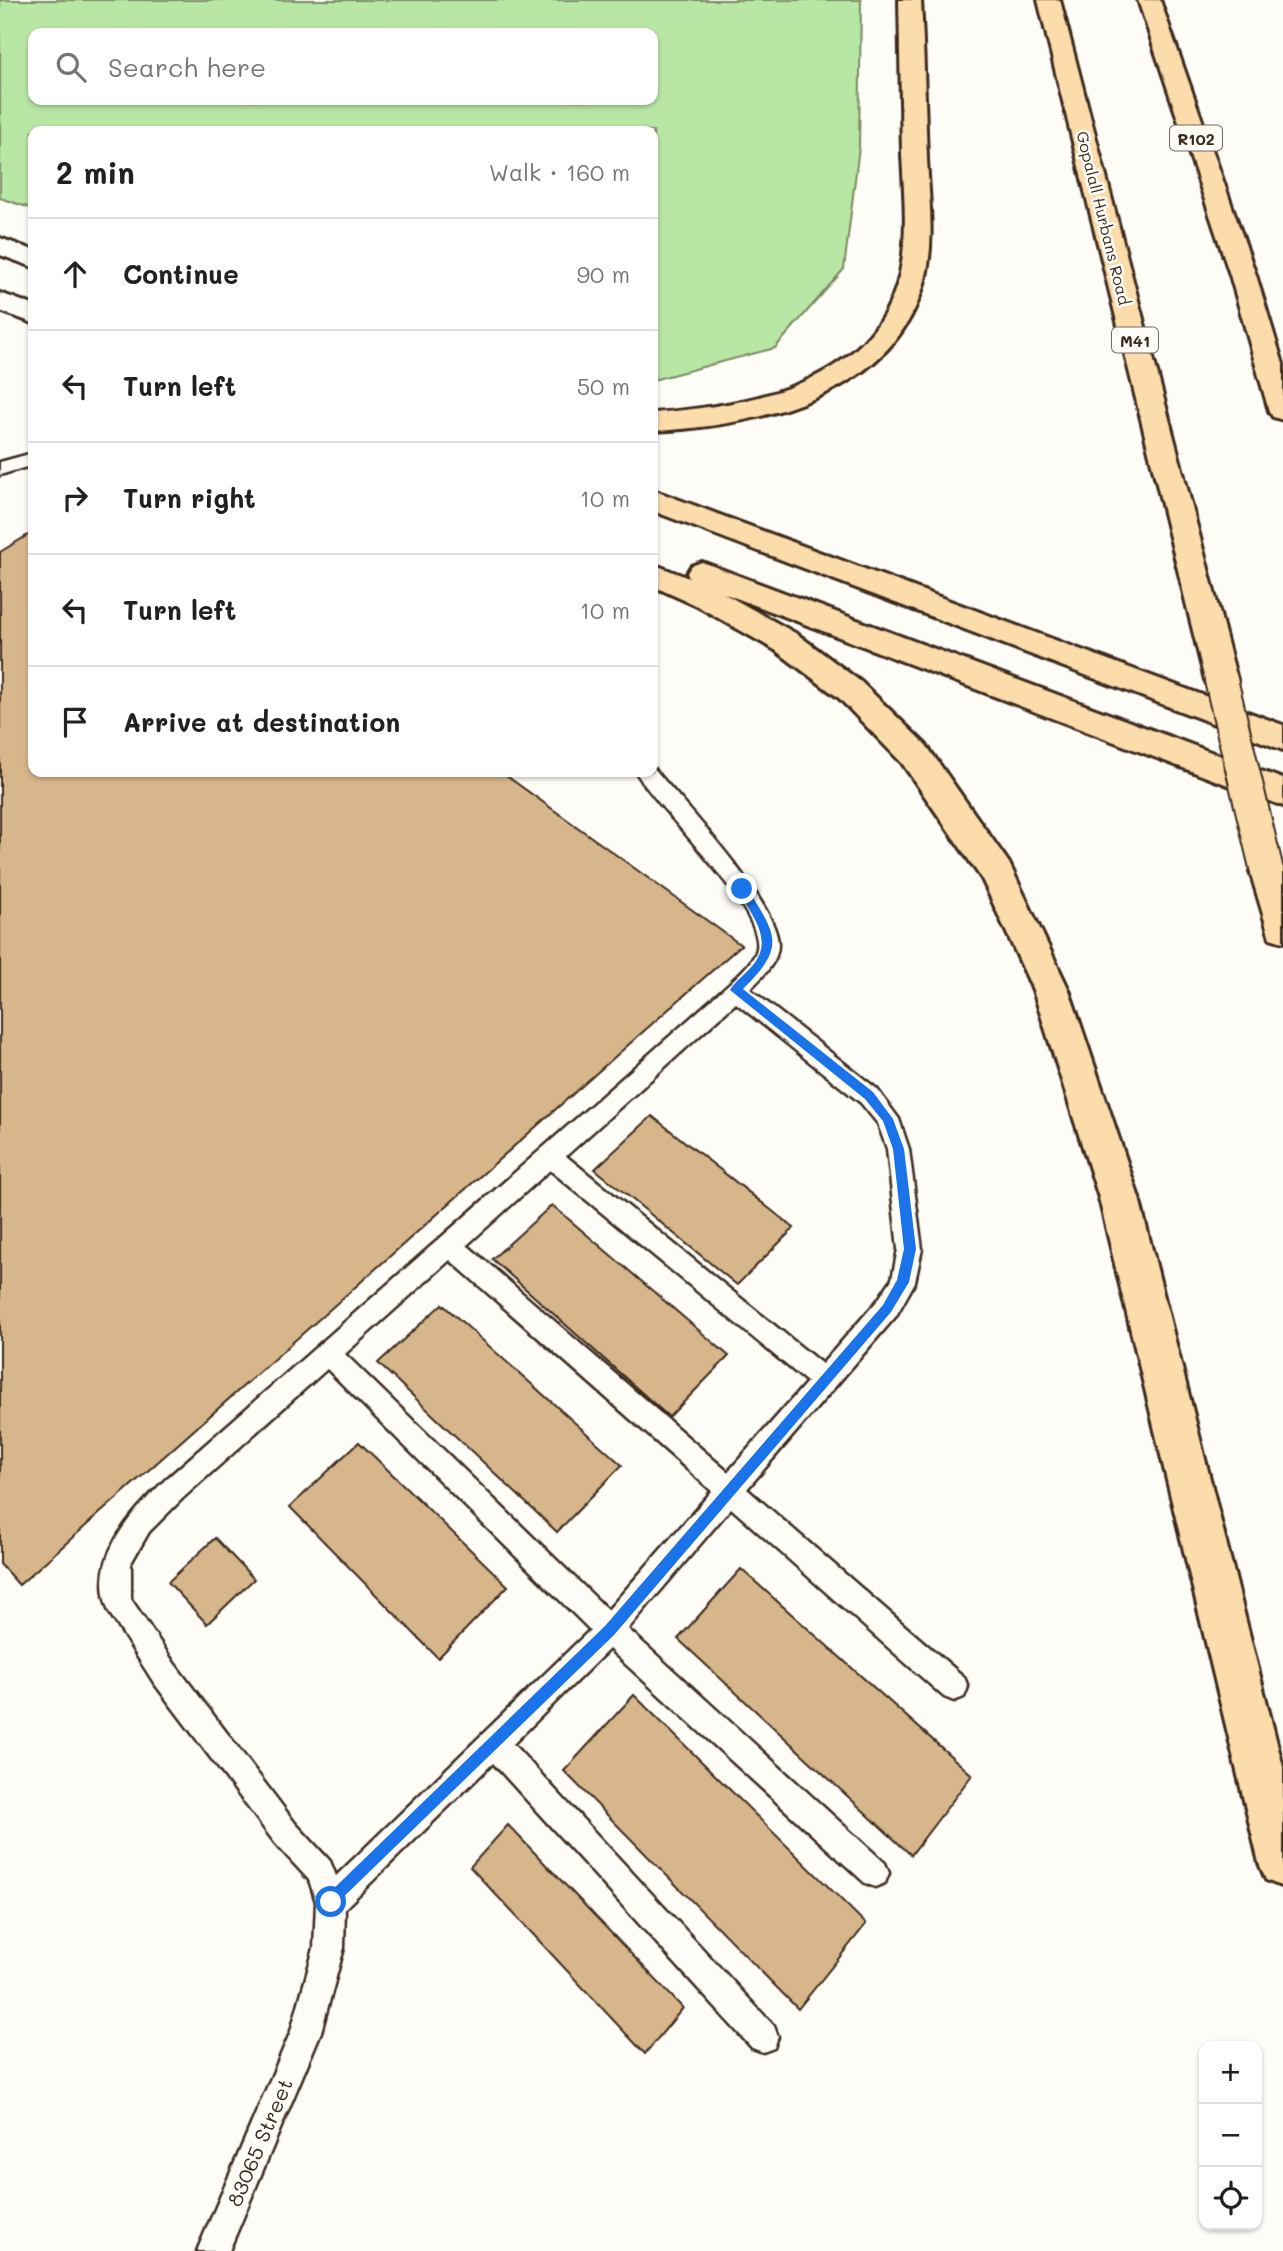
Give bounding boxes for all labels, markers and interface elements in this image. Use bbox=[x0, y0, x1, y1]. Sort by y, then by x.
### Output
search box bbox=[28, 28, 658, 105]
icon: search bbox=[52, 48, 90, 86]
text: Search here bbox=[108, 50, 266, 84]
road number: R102 bbox=[1170, 126, 1222, 150]
street label: Gopalall Hurbans Road bbox=[1072, 129, 1136, 307]
text: 2 min bbox=[56, 152, 135, 192]
text: Walk · 160 m bbox=[489, 157, 630, 187]
icon: ahead bbox=[56, 255, 94, 293]
text: Continue bbox=[123, 257, 239, 291]
text: 90 m bbox=[577, 259, 630, 289]
road number: M41 bbox=[1112, 328, 1158, 352]
icon: left bbox=[56, 367, 94, 405]
text: Turn left bbox=[123, 369, 236, 403]
text: 50 m bbox=[577, 371, 630, 401]
icon: right bbox=[56, 479, 94, 517]
text: Turn right bbox=[123, 481, 256, 515]
text: 10 m bbox=[580, 483, 630, 513]
icon: left bbox=[56, 591, 94, 629]
text: Turn left bbox=[123, 593, 236, 627]
text: 10 m bbox=[580, 595, 630, 625]
icon: arrive bbox=[56, 703, 94, 741]
text: Arrive at destination bbox=[123, 705, 400, 739]
route end bbox=[726, 873, 757, 904]
route start bbox=[315, 1886, 346, 1917]
map controls bbox=[1199, 2041, 1262, 2230]
button: + bbox=[1199, 2041, 1262, 2104]
street label: 83065 Street bbox=[220, 2074, 298, 2210]
button: − bbox=[1199, 2104, 1262, 2167]
button: locate bbox=[1199, 2167, 1262, 2230]

